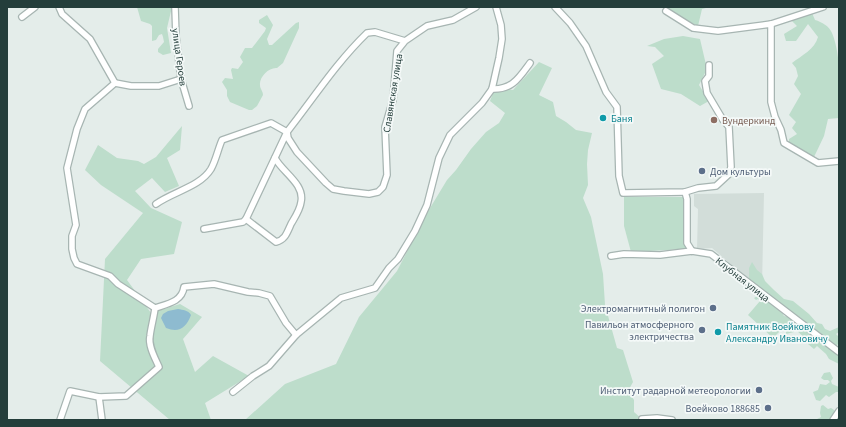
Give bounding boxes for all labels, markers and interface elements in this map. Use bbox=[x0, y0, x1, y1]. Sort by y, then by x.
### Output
street label: улица Героев bbox=[168, 27, 190, 87]
street label: Славянская улица bbox=[380, 53, 406, 134]
place label: Баня bbox=[611, 112, 633, 126]
marker: Баня bbox=[598, 113, 608, 123]
place label: Вундеркинд bbox=[722, 114, 776, 128]
marker: Вундеркинд bbox=[709, 115, 719, 125]
place label: Дом культуры bbox=[710, 165, 771, 179]
marker: Дом культуры bbox=[697, 166, 707, 176]
street label: Клубная улица bbox=[712, 254, 772, 305]
place label: Электромагнитный полигон bbox=[581, 302, 705, 316]
marker: Электромагнитный полигон bbox=[708, 303, 718, 313]
place label: Павильон атмосферного электричества bbox=[585, 318, 694, 344]
place label: Памятник Воейкову Александру Ивановичу bbox=[726, 320, 828, 346]
marker: Павильон атмосферного электричества bbox=[697, 325, 707, 335]
marker: Памятник Воейкову Александру Ивановичу bbox=[713, 327, 723, 337]
place label: Институт радарной метеорологии bbox=[600, 384, 751, 398]
marker: Институт радарной метеорологии bbox=[754, 385, 764, 395]
place label: Воейково 188685 bbox=[686, 402, 760, 416]
marker: Воейково 188685 bbox=[763, 403, 773, 413]

